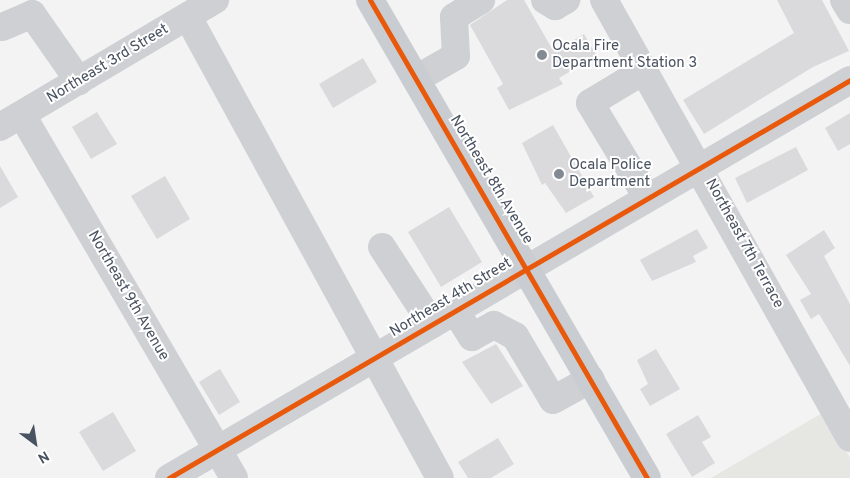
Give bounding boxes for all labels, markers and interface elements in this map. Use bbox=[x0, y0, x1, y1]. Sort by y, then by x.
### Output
street label: Northeast 3rd Street bbox=[44, 21, 172, 107]
place label: Ocala Fire Department Station 3 bbox=[552, 37, 697, 72]
marker: Ocala Fire Department Station 3 bbox=[536, 49, 548, 61]
street label: Northeast 8th Avenue bbox=[445, 112, 537, 248]
place label: Ocala Police Department bbox=[569, 156, 652, 191]
marker: Ocala Police Department bbox=[553, 168, 565, 180]
street label: Northeast 7th Terrace bbox=[701, 176, 787, 312]
street label: Northeast 9th Avenue bbox=[83, 228, 173, 364]
street label: Northeast 4th Street bbox=[387, 255, 515, 341]
north arrow bbox=[10, 418, 60, 468]
text: N bbox=[34, 446, 52, 466]

